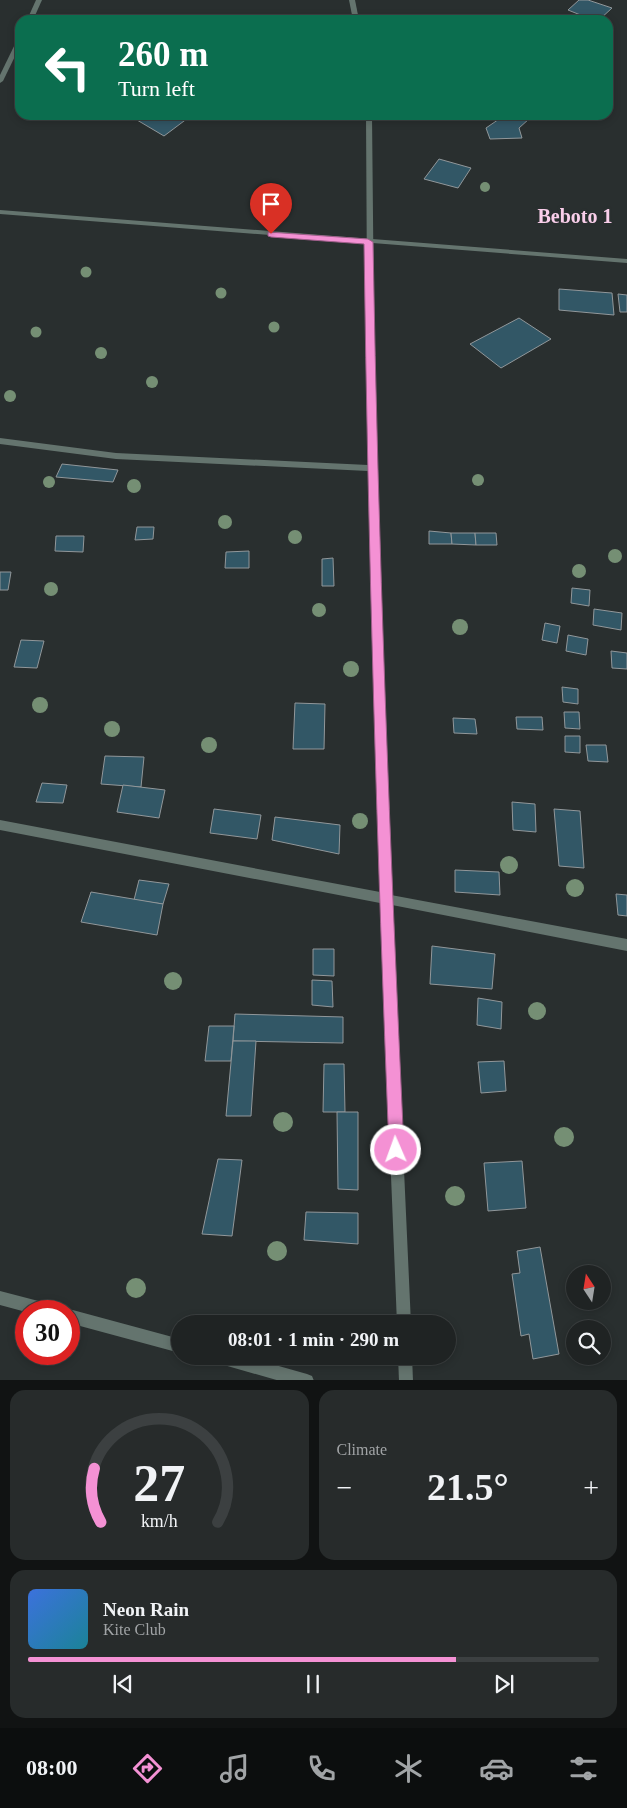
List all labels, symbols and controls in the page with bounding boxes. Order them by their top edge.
icon: left [35,35,100,100]
text: 260 m [118,35,208,74]
text: Turn left [118,76,195,101]
pin [250,183,292,234]
icon: arrive [257,190,285,218]
district label: Beboto 1 [538,205,613,227]
position arrow [369,1123,421,1175]
north arrow [566,1265,611,1310]
map controls [566,1265,611,1365]
speed limit sign: 30 [15,1300,80,1365]
button: search [566,1320,611,1365]
text: 08:01 · 1 min · 290 m [228,1329,399,1350]
text: Climate [337,1441,387,1458]
text: 27 [133,1455,185,1512]
text: 21.5° [427,1466,509,1508]
text: − [337,1472,352,1503]
text: + [583,1472,599,1503]
text: km/h [141,1511,178,1531]
text: Neon Rain [103,1599,189,1620]
text: Kite Club [103,1621,166,1638]
icon: previous [109,1670,137,1698]
icon: pause [299,1670,327,1698]
icon: next [490,1670,518,1698]
icon: directions [130,1751,165,1786]
icon: music [217,1751,252,1786]
icon: phone [304,1751,339,1786]
icon: climate [391,1751,426,1786]
icon: car [479,1751,514,1786]
icon: filters [566,1751,601,1786]
text: 08:00 [26,1755,77,1780]

